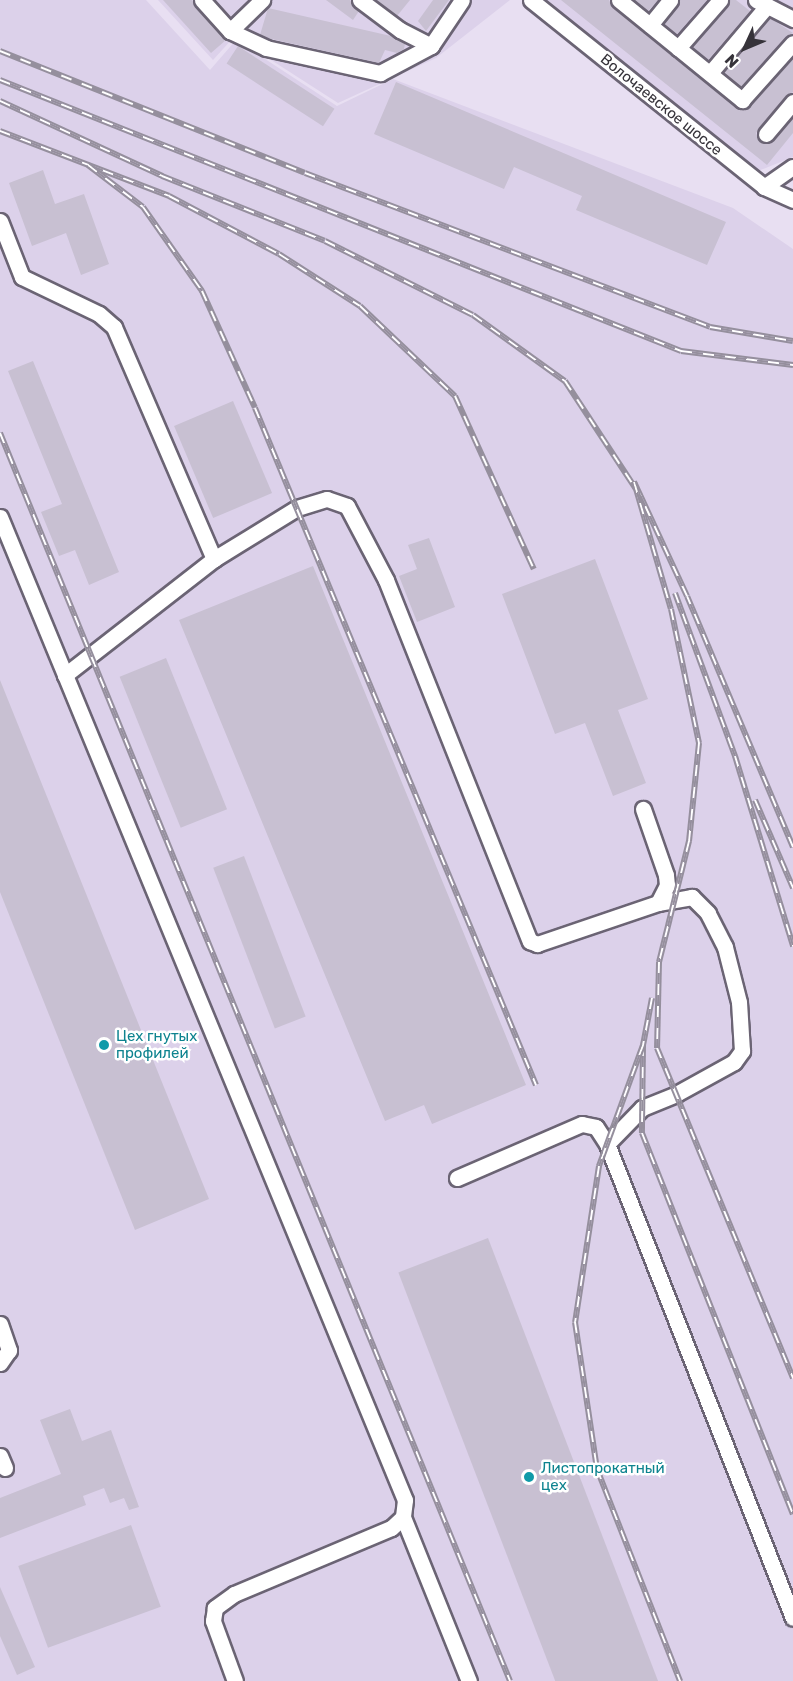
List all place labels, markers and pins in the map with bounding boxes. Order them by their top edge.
place label: Цех гнутых профилей [116,1027,197,1062]
marker: Цех гнутых профилей [97,1038,111,1052]
place label: Листопрокатный цех [541,1459,665,1494]
marker: Листопрокатный цех [522,1470,536,1484]

